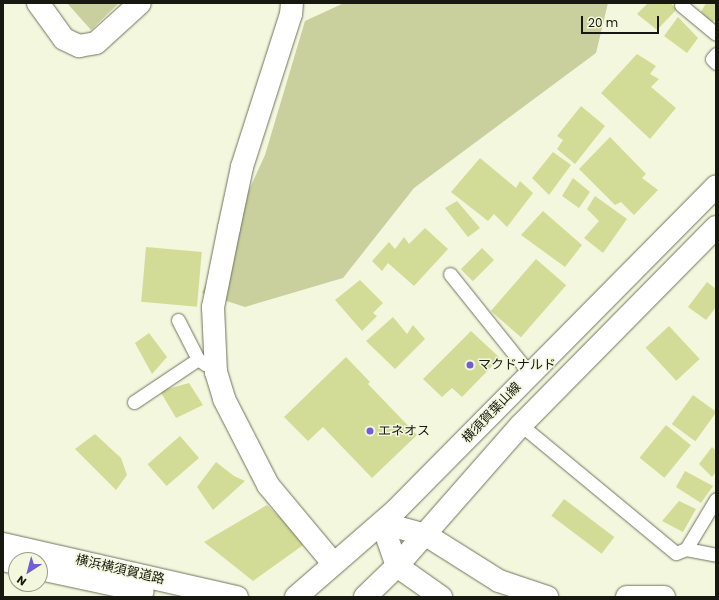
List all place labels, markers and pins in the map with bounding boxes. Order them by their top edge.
place label: マクドナルド [478,357,556,373]
marker: マクドナルド [465,360,475,370]
place label: エネオス [378,423,430,439]
marker: エネオス [365,426,375,436]

